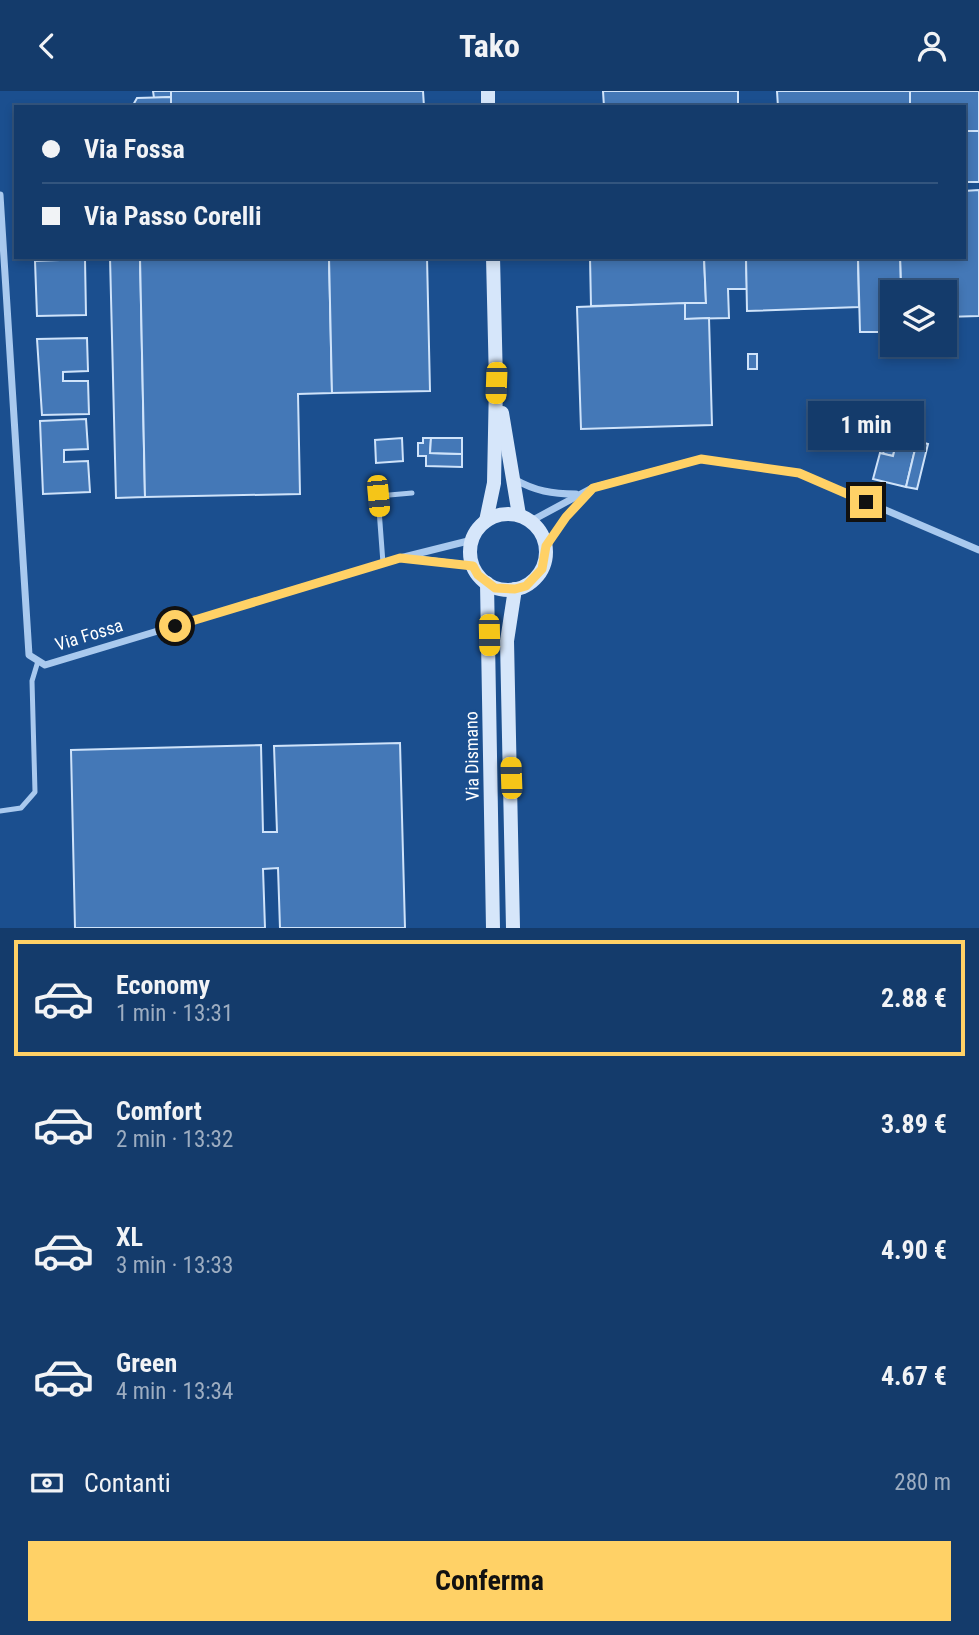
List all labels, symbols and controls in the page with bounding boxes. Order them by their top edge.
icon: back [28,27,66,65]
text: Tako [459,27,520,65]
icon: person [913,27,951,65]
text: Via Fossa [84,134,185,164]
text: Via Passo Corelli [84,201,261,231]
map controls [880,280,957,357]
button: layers [880,280,957,357]
car [485,362,508,404]
callout: 1 min [808,401,924,449]
text: 1 min [840,412,892,439]
car [366,474,391,518]
route end [850,486,882,518]
route start [159,610,191,642]
street label: Via Fossa [53,614,125,655]
car [479,614,500,656]
street label: Via Dismano [460,711,483,801]
car [500,757,523,799]
icon: car [32,967,95,1030]
text: Economy [116,970,210,1000]
text: 2.88 € [881,983,947,1013]
text: 1 min · 13:31 [116,1000,233,1027]
icon: car [32,1093,95,1156]
text: Comfort [116,1096,202,1126]
text: 3.89 € [881,1109,947,1139]
text: 2 min · 13:32 [116,1126,233,1153]
icon: car [32,1219,95,1282]
text: XL [116,1222,143,1252]
text: 4.90 € [881,1235,947,1265]
text: 3 min · 13:33 [116,1252,233,1279]
icon: car [32,1345,95,1408]
text: Green [116,1348,177,1378]
text: 4.67 € [881,1361,947,1391]
text: 4 min · 13:34 [116,1378,233,1405]
icon: cash [28,1464,66,1502]
text: Contanti [84,1468,171,1498]
text: 280 m [894,1469,951,1496]
button: Conferma [28,1541,951,1621]

